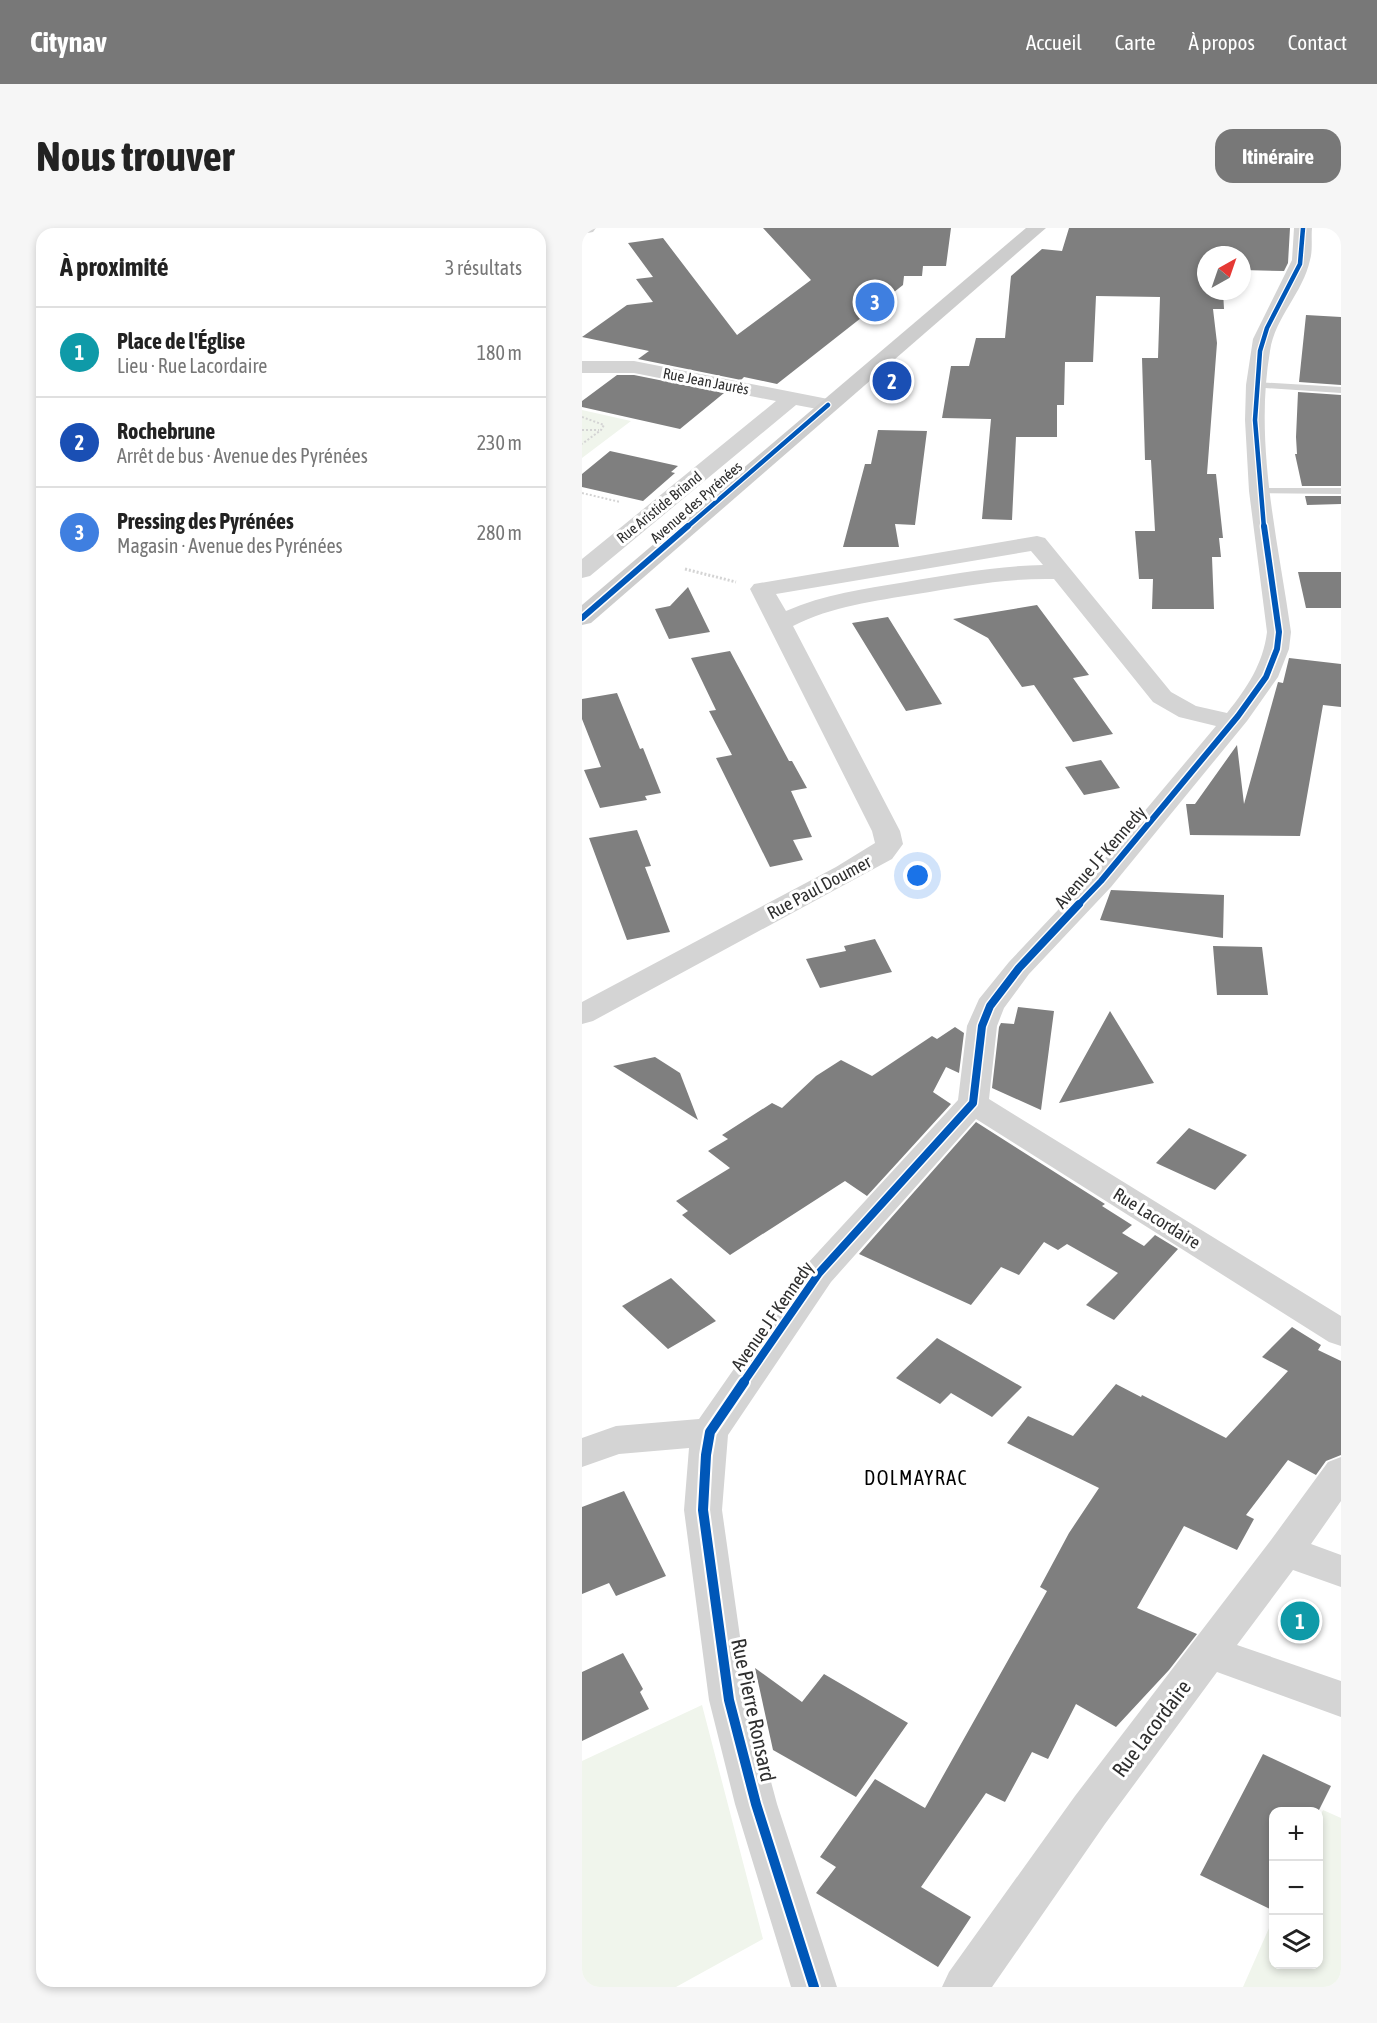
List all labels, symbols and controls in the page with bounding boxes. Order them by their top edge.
text: Citynav [30,26,107,58]
text: Accueil [1026,30,1082,54]
text: Carte [1115,30,1155,54]
text: À propos [1188,30,1255,54]
text: Contact [1288,30,1347,54]
button: Itinéraire [1215,129,1341,183]
text: Nous trouver [36,132,234,180]
north arrow [1197,246,1251,300]
text: À proximité [60,252,168,282]
text: 3 résultats [445,256,522,279]
pin: 3 [856,280,894,325]
text: Place de l'Église [117,328,245,354]
text: 1 [75,341,84,364]
text: 180 m [477,341,522,364]
text: Lieu · Rue Lacordaire [117,354,267,377]
pin: 2 [872,358,912,404]
street label: Rue Jean Jaurès [662,364,750,398]
text: Rochebrune [117,418,215,444]
text: 2 [75,431,84,454]
text: 230 m [477,431,522,454]
text: Arrêt de bus · Avenue des Pyrénées [117,444,368,467]
street label: Avenue des Pyrénées [647,458,745,546]
street label: Rue Aristide Briand [613,468,705,546]
text: Pressing des Pyrénées [117,508,294,534]
text: 3 [75,521,84,544]
text: 280 m [477,521,522,544]
text: Magasin · Avenue des Pyrénées [117,534,343,557]
street label: Avenue J F Kennedy [1050,802,1150,912]
street label: Rue Paul Doumer [763,850,875,923]
your location [903,861,932,890]
street label: Rue Lacordaire [1110,1183,1204,1253]
street label: Avenue J F Kennedy [727,1257,817,1375]
district label: DOLMAYRAC [864,1466,968,1489]
pin: 1 [1280,1598,1320,1644]
street label: Rue Pierre Ronsard [727,1636,781,1784]
street label: Rue Lacordaire [1107,1675,1195,1781]
map controls [1269,1807,1323,1969]
button: + [1269,1807,1323,1861]
button: − [1269,1861,1323,1915]
button: layers [1269,1915,1323,1969]

